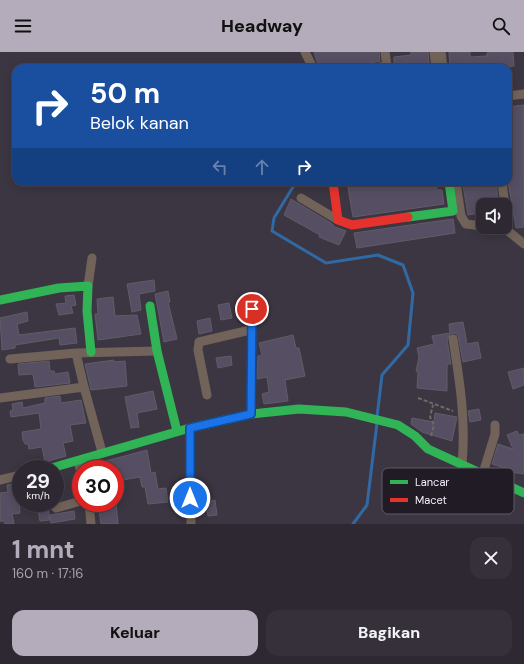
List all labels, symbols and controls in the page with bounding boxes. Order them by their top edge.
text: Headway [221,14,303,38]
icon: menu [12,15,34,37]
icon: search [490,15,512,37]
text: 50 m [90,75,160,112]
icon: right [24,80,76,132]
text: Belok kanan [90,111,189,135]
icon: left [209,156,231,178]
icon: ahead [251,156,273,178]
icon: right [293,156,315,178]
map controls [476,198,512,234]
button: sound [476,198,512,234]
pin [235,292,269,326]
icon: arrive [241,298,263,320]
speed limit sign: 30 [72,460,124,512]
text: 29 [26,468,50,494]
legend [382,468,514,514]
text: Lancar [415,475,449,489]
position arrow [169,477,211,519]
text: km/h [26,489,50,502]
text: Macet [415,493,447,507]
text: 1 mnt [12,534,75,565]
button: close [470,537,512,579]
text: 160 m · 17:16 [12,565,84,582]
button: Keluar [12,610,258,656]
button: Bagikan [266,610,512,656]

